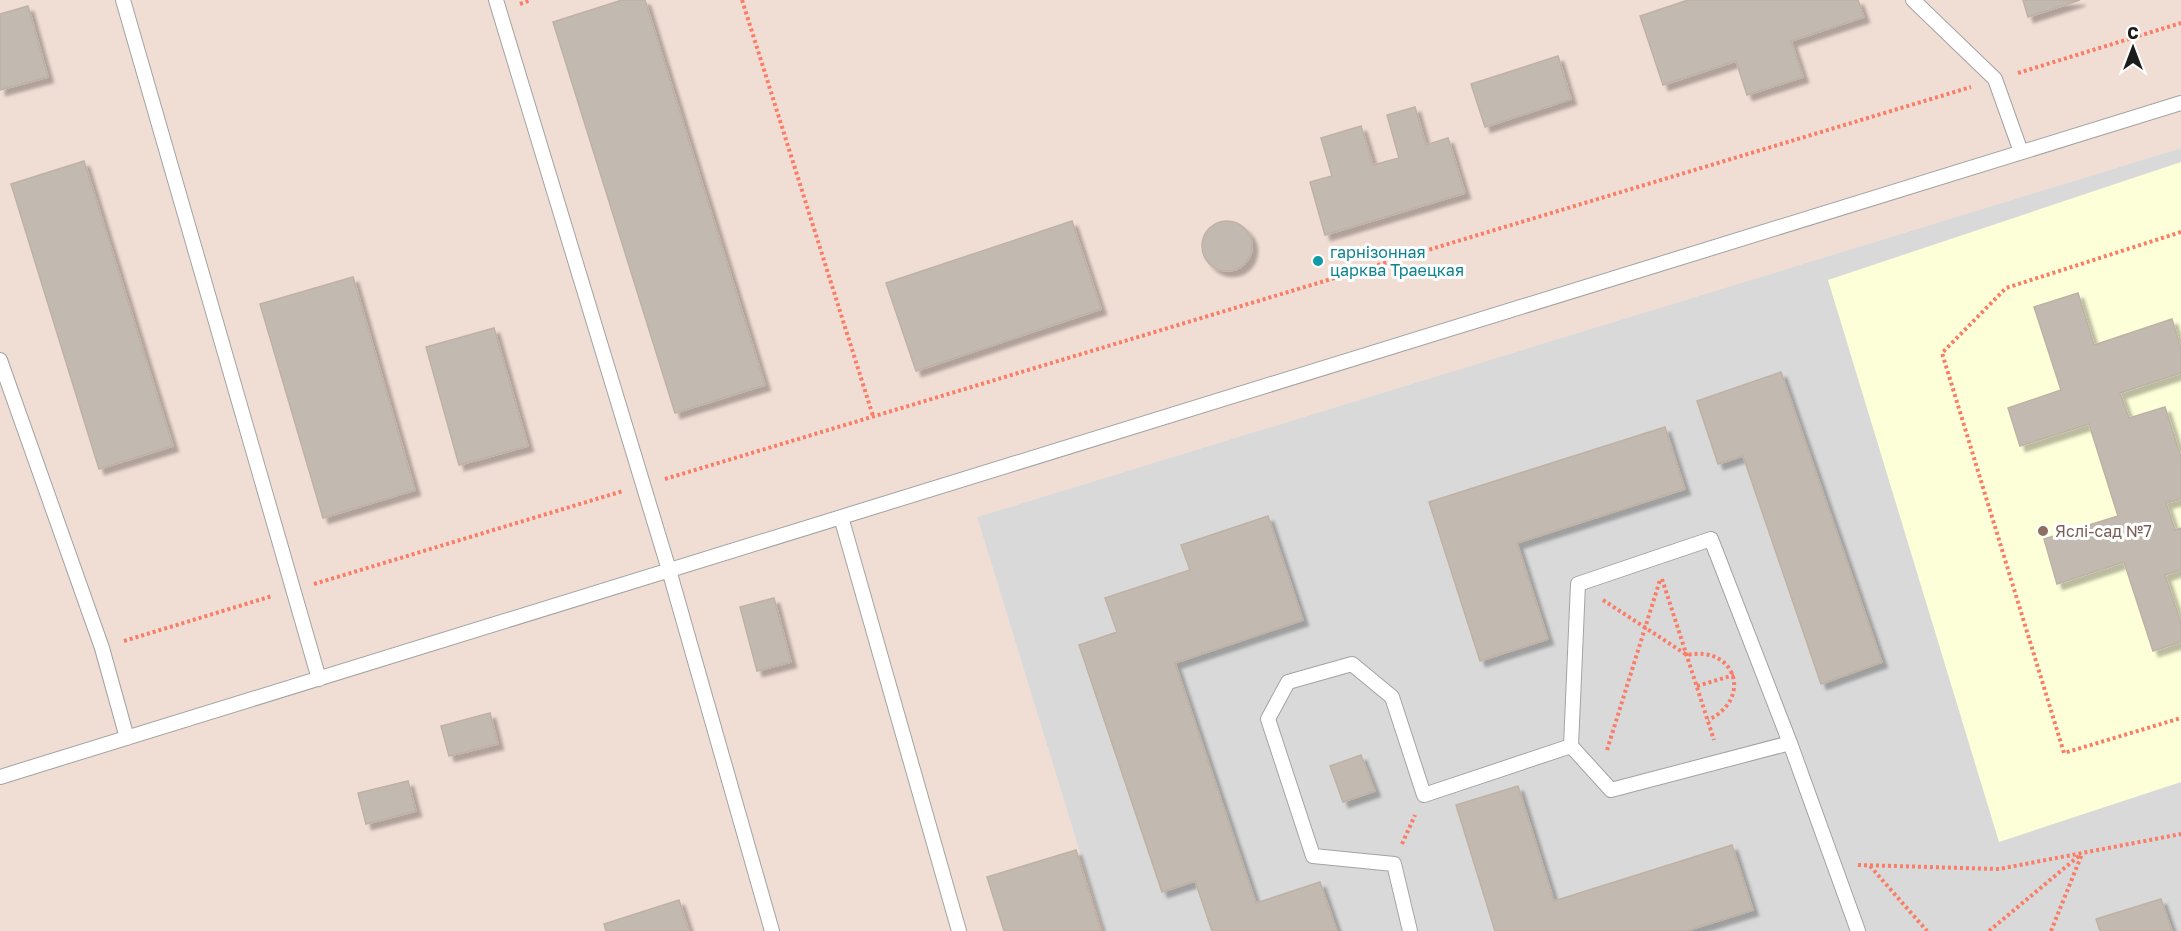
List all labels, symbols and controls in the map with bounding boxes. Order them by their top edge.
north arrow [2103,18,2163,78]
text: С [2127,23,2139,43]
place label: гарнізонная царква Траецкая [1330,242,1464,280]
marker: гарнізонная царква Траецкая [1311,254,1325,268]
place label: Яслі-сад №7 [2055,521,2152,541]
marker: Яслі-сад №7 [2036,524,2050,538]

